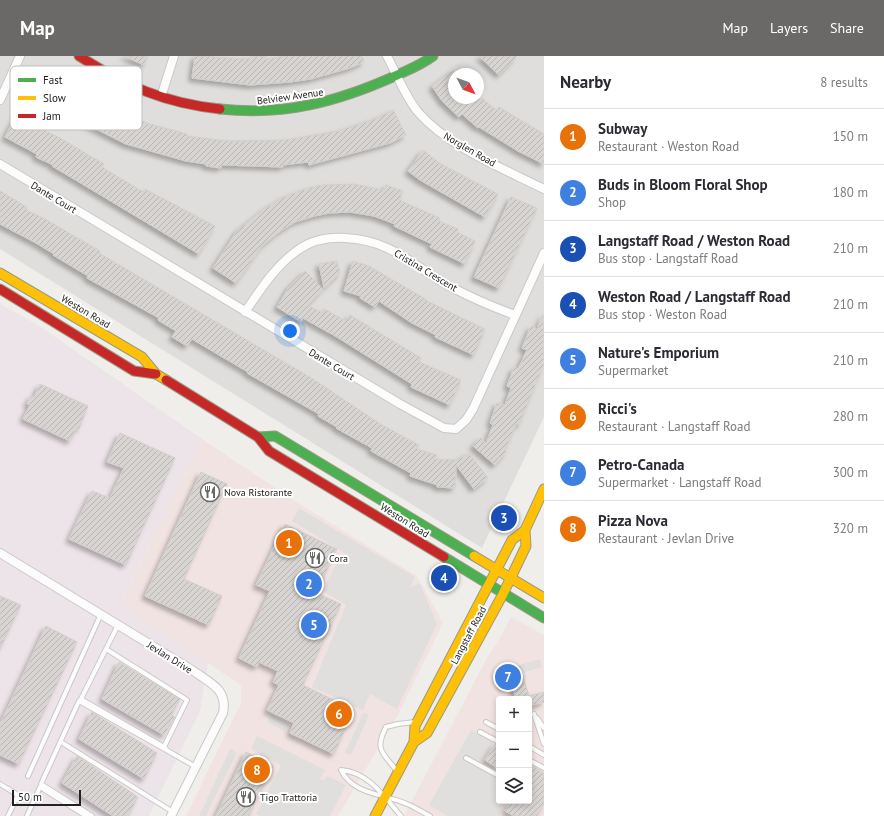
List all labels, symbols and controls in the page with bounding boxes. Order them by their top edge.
text: Map [20,16,55,40]
text: Map [722,19,748,37]
text: Layers [770,19,808,37]
text: Share [830,19,864,37]
legend [10,66,142,130]
north arrow [448,68,484,104]
text: Nearby [560,71,611,93]
text: Fast [43,73,63,87]
text: 8 results [820,74,868,91]
street label: Belview Avenue [256,85,324,108]
text: Slow [43,91,66,105]
text: Jam [42,109,61,123]
text: Subway [598,119,647,138]
text: 1 [569,128,577,145]
text: 150 m [833,128,868,145]
street label: Norglen Road [441,129,498,170]
text: Restaurant · Weston Road [598,138,739,155]
text: Buds in Bloom Floral Shop [598,175,768,194]
street label: Dante Court [28,179,80,216]
text: 2 [569,184,577,201]
text: 180 m [833,184,868,201]
text: Shop [598,194,626,211]
text: Langstaff Road / Weston Road [598,231,790,250]
text: 3 [569,240,577,257]
text: 210 m [833,240,868,257]
street label: Cristina Crescent [392,246,460,295]
text: Bus stop · Langstaff Road [598,250,738,267]
text: Weston Road / Langstaff Road [598,287,791,306]
street label: Weston Road [59,292,113,331]
text: 4 [569,296,577,313]
text: 210 m [833,296,868,313]
text: Bus stop · Weston Road [598,306,727,323]
your location [280,321,300,341]
text: Nature's Emporium [598,343,719,362]
street label: Dante Court [306,346,358,383]
text: 5 [569,352,577,369]
text: 210 m [833,352,868,369]
text: Supermarket [598,362,668,379]
text: Ricci's [598,399,637,418]
text: 6 [569,408,577,425]
text: 280 m [833,408,868,425]
text: Restaurant · Langstaff Road [598,418,750,435]
text: Petro-Canada [598,455,684,474]
text: 7 [569,464,577,481]
text: 300 m [833,464,868,481]
text: Supermarket · Langstaff Road [598,474,762,491]
restaurant icon: Nova Ristorante [199,481,221,503]
place label: Nova Ristorante [224,486,292,499]
street label: Weston Road [378,500,432,541]
pin: 3 [491,503,517,533]
text: Pizza Nova [598,511,668,530]
text: 8 [569,520,577,537]
text: 320 m [833,520,868,537]
pin: 1 [276,528,302,558]
text: Restaurant · Jevlan Drive [598,530,734,547]
restaurant icon: Cora [304,547,326,569]
place label: Cora [329,552,348,565]
pin: 4 [431,563,457,593]
pin: 2 [296,569,322,599]
street label: Langstaff Road [448,604,489,666]
pin: 5 [301,610,327,640]
street label: Jevlan Drive [144,638,195,676]
pin: 7 [495,662,521,692]
map controls [496,696,532,804]
button: + [496,696,532,732]
pin: 6 [326,699,352,729]
button: − [496,732,532,768]
pin: 8 [244,755,270,785]
button: layers [496,768,532,804]
restaurant icon: Tigo Trattoria [235,786,257,808]
scale bar [12,788,81,807]
text: 50 m [18,790,42,804]
place label: Tigo Trattoria [260,791,317,804]

